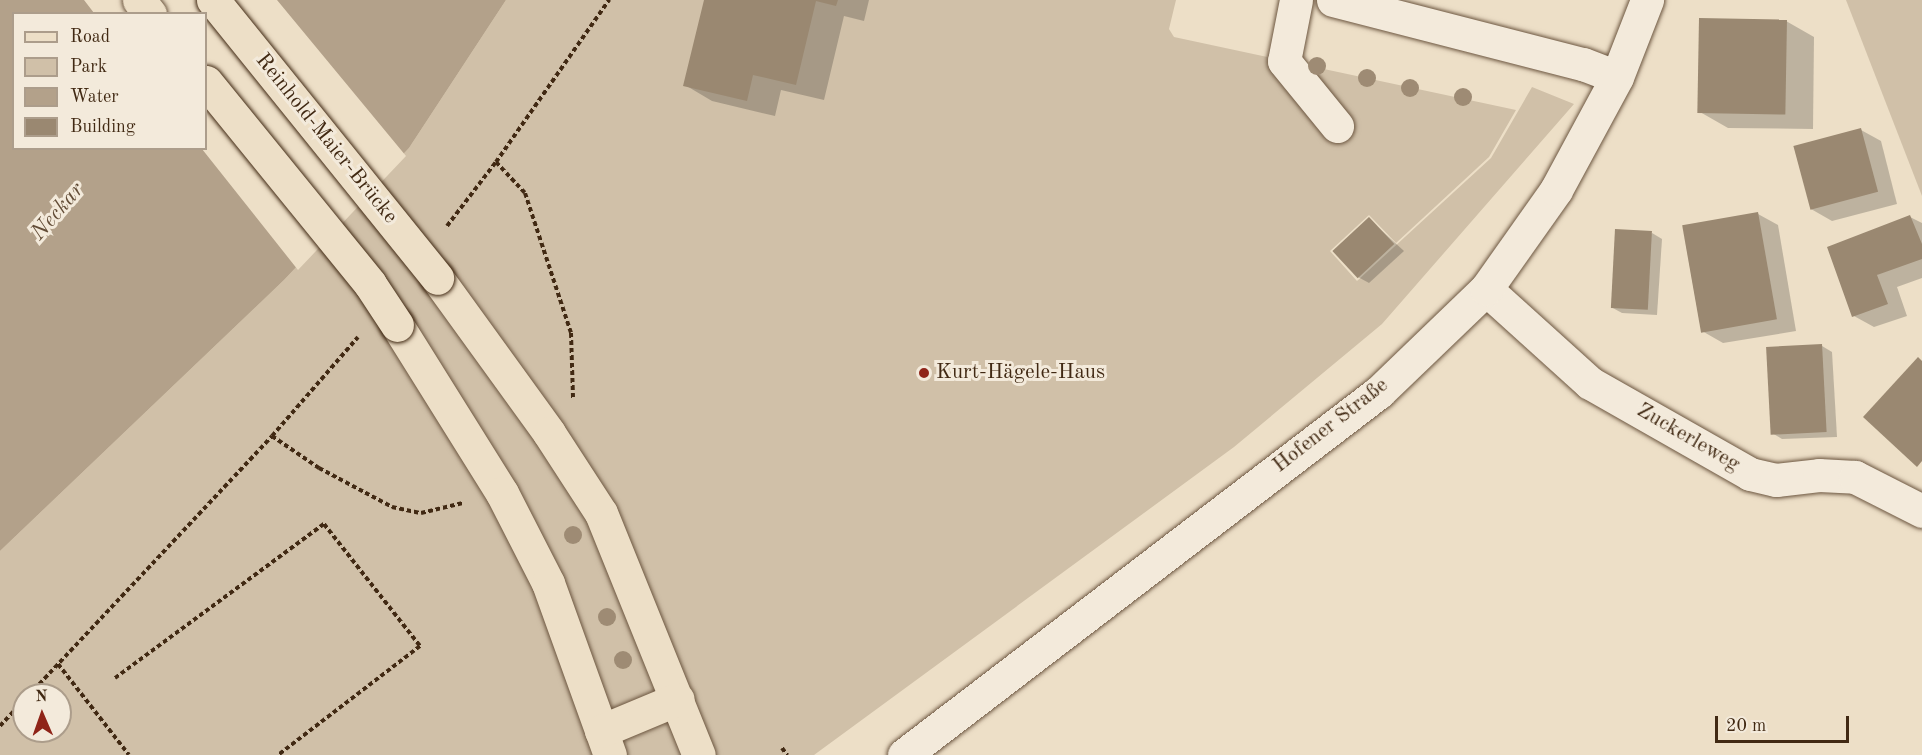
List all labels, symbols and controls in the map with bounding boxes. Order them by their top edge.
legend [12,12,207,150]
text: Road [70,28,110,46]
street label: Reinhold-Maier-Brücke [250,49,402,229]
text: Park [70,58,107,76]
text: Water [70,88,119,106]
text: Building [70,118,135,136]
water label: Neckar [26,178,90,246]
place label: Kurt-Hägele-Haus [936,360,1105,386]
marker: Kurt-Hägele-Haus [917,366,931,380]
street label: Hofener Straße [1268,373,1394,479]
street label: Zuckerleweg [1632,398,1744,478]
north arrow [12,683,72,743]
text: N [35,689,48,705]
scale bar [1718,704,1852,742]
text: 20 m [1726,717,1766,735]

